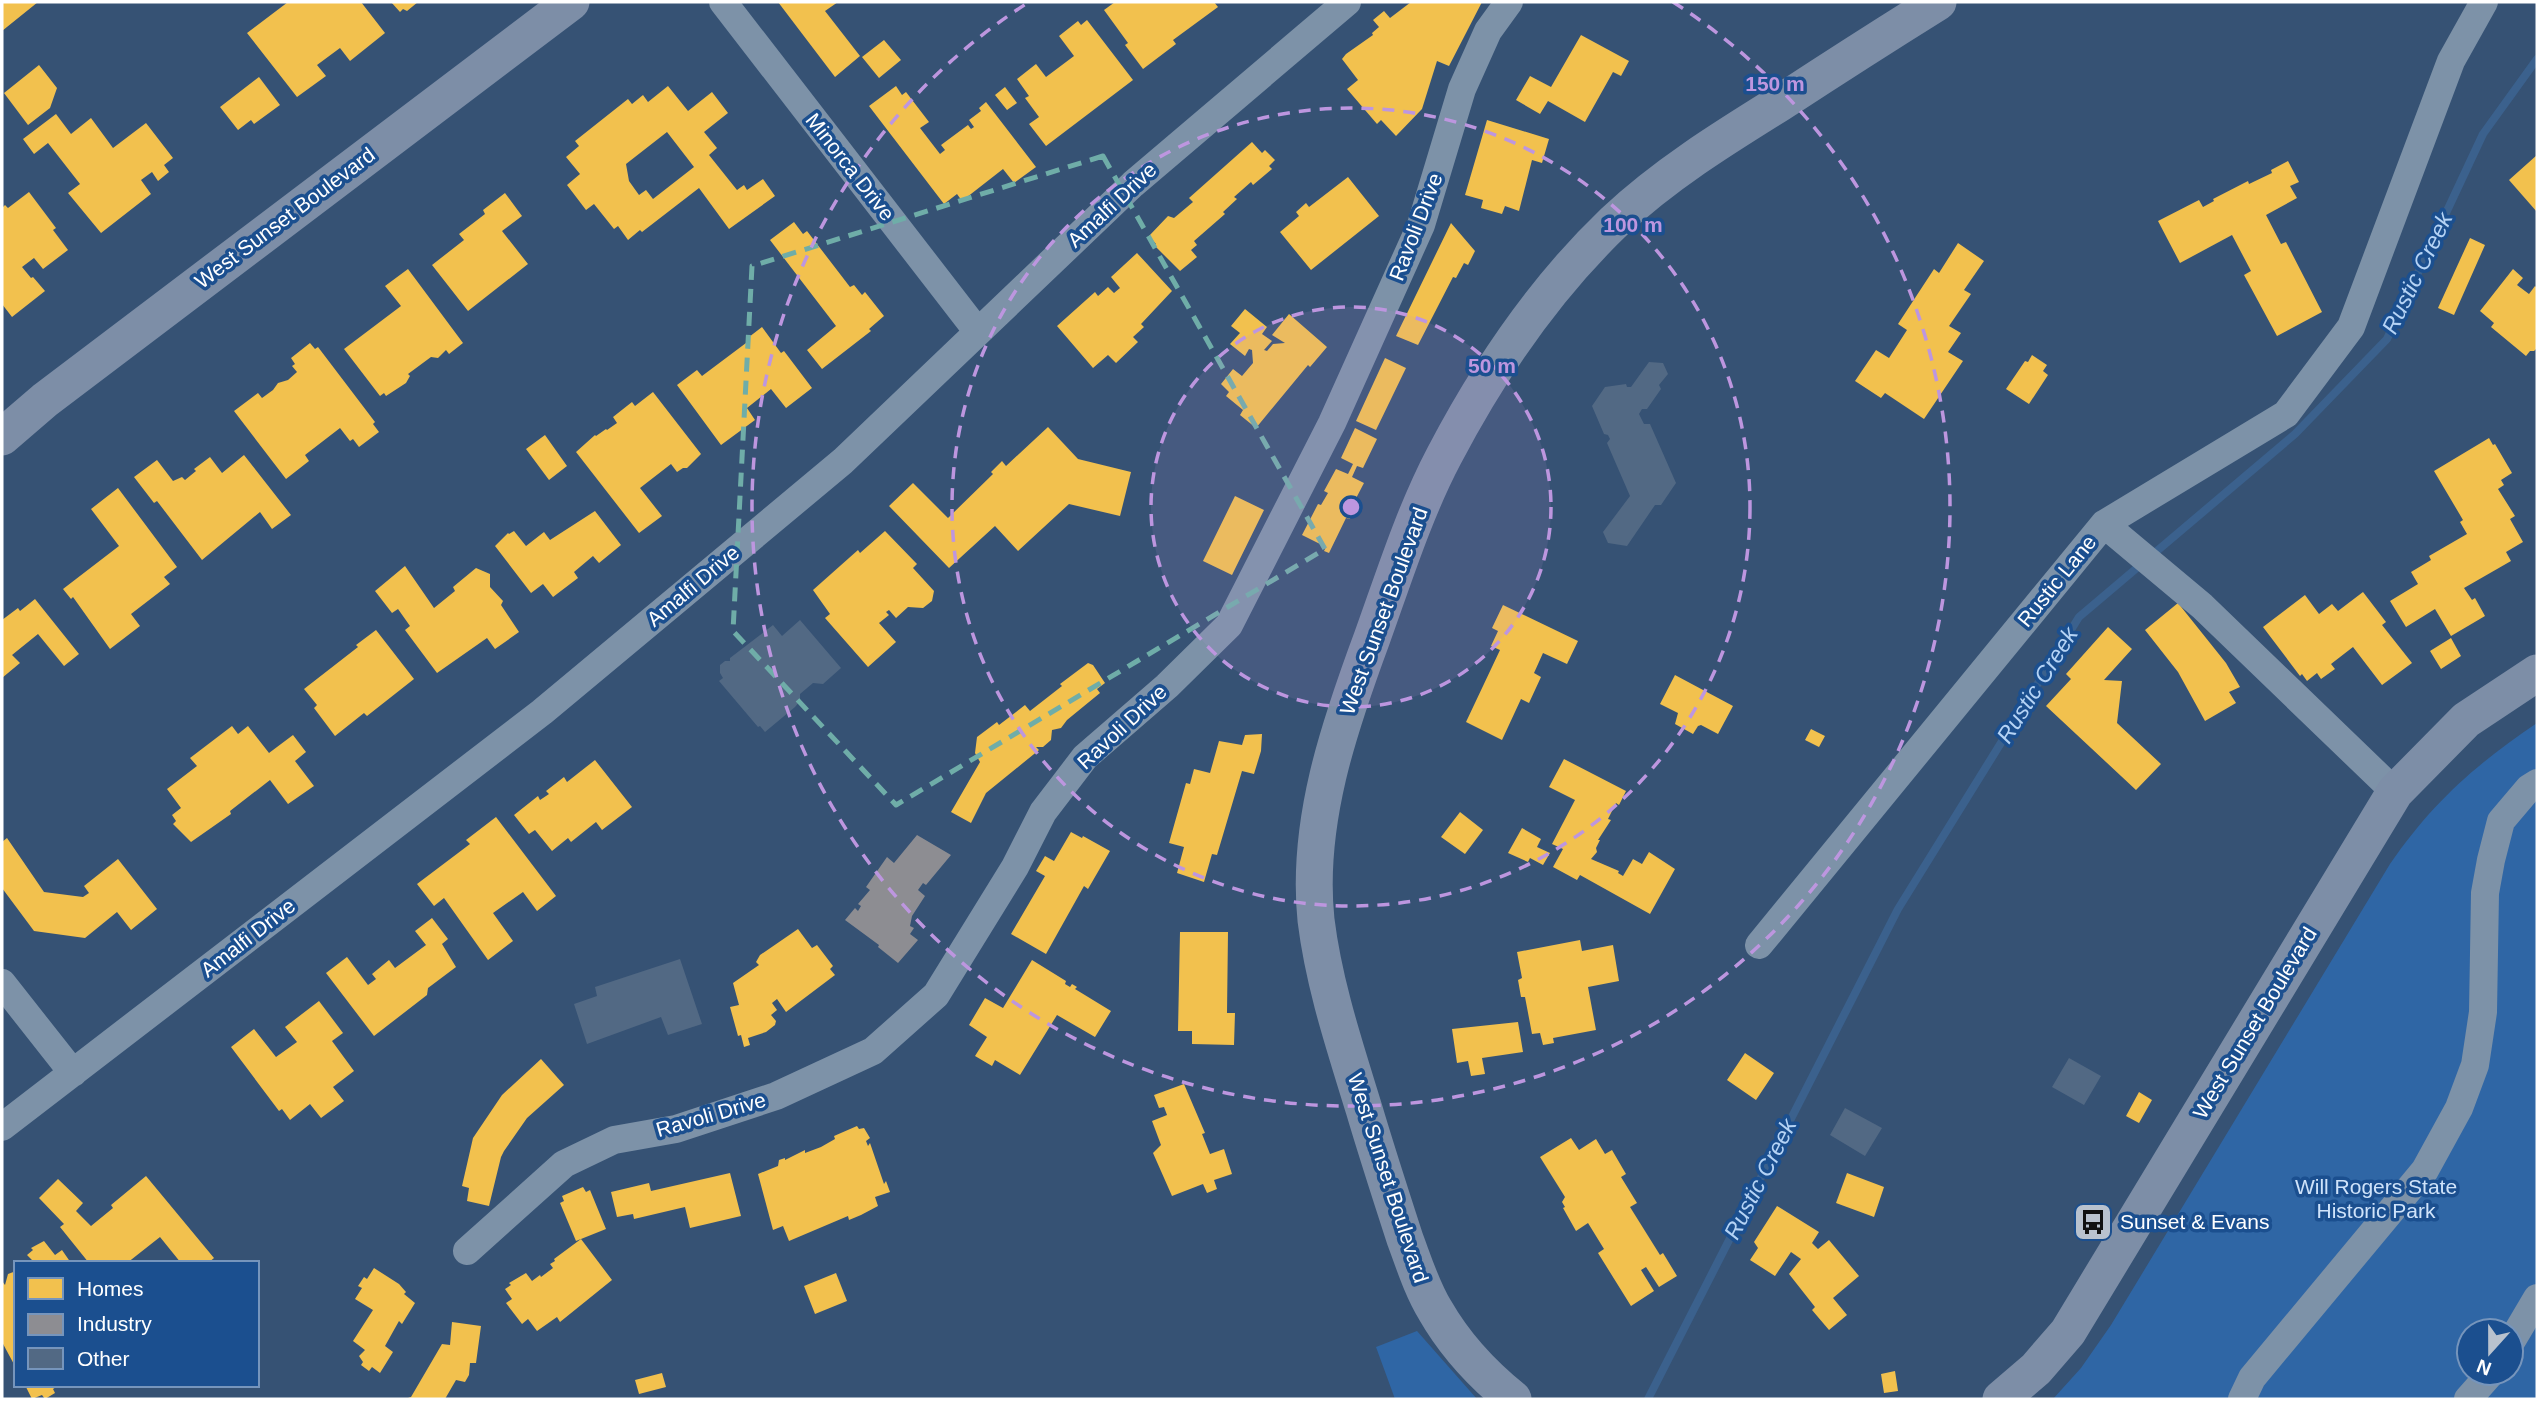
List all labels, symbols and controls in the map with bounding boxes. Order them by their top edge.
text: 150 m [1745,72,1805,95]
street label: Minorca Drive [801,109,899,225]
street label: West Sunset Boulevard [190,142,379,293]
street label: Amalfi Drive [1062,158,1161,252]
street label: Ravoli Drive [1385,170,1447,284]
water label: Rustic Creek [2376,207,2458,338]
text: 100 m [1603,213,1663,236]
text: 50 m [1468,354,1516,377]
centre of rings [1339,495,1363,519]
street label: West Sunset Boulevard [1335,504,1432,718]
street label: Rustic Lane [2013,530,2100,631]
street label: Amalfi Drive [642,540,743,631]
water label: Rustic Creek [1991,621,2084,748]
street label: Ravoli Drive [1072,680,1171,774]
street label: Amalfi Drive [196,894,299,982]
street label: West Sunset Boulevard [2188,923,2321,1123]
street label: West Sunset Boulevard [1344,1070,1433,1286]
street label: Ravoli Drive [653,1088,768,1141]
water label: Rustic Creek [1719,1113,1802,1244]
park label: Will Rogers State Historic Park [2295,1175,2457,1222]
bus stop icon: Sunset & Evans [2072,1201,2114,1243]
place label: Sunset & Evans [2120,1210,2269,1233]
legend [14,1261,259,1387]
text: Homes [77,1277,144,1300]
text: Industry [77,1312,152,1335]
north arrow [2455,1317,2525,1387]
text: Other [77,1347,130,1370]
text: N [2474,1355,2494,1380]

